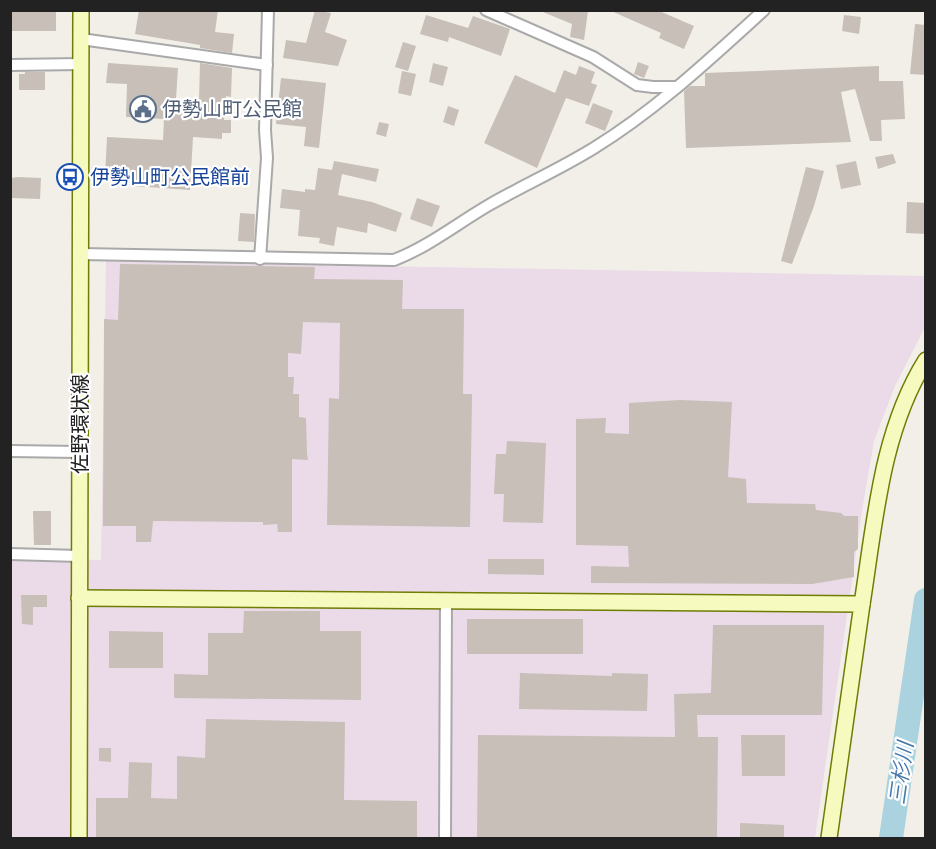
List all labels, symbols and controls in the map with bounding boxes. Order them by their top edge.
public building icon: 伊勢山町公民館 [128,94,158,124]
place label: 伊勢山町公民館 [162,97,302,121]
bus stop icon: 伊勢山町公民館前 [55,162,85,192]
place label: 伊勢山町公民館前 [90,165,250,189]
street label: 佐野環状線 [68,374,92,474]
water label: 三杉川 [884,738,918,806]

